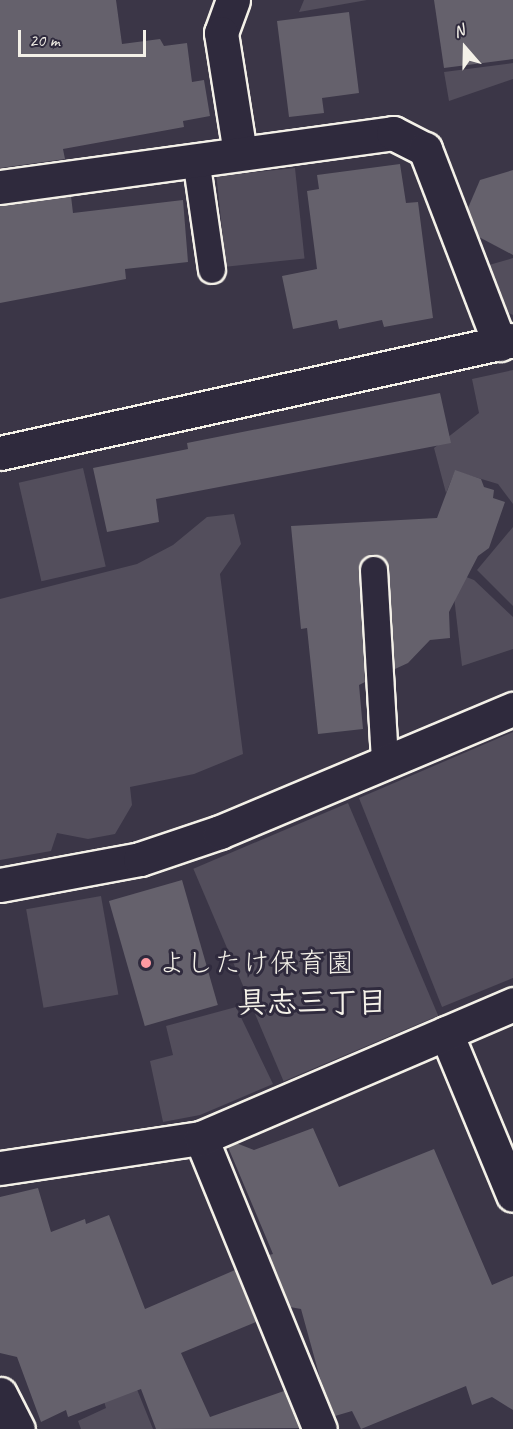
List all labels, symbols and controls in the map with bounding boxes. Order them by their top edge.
scale bar [21,18,148,56]
north arrow [435,18,495,78]
text: N [451,20,467,42]
text: 20 m [29,29,60,51]
place label: よしたけ保育園 [158,946,354,980]
marker: よしたけ保育園 [139,956,153,970]
district label: 具志三丁目 [237,984,387,1020]

